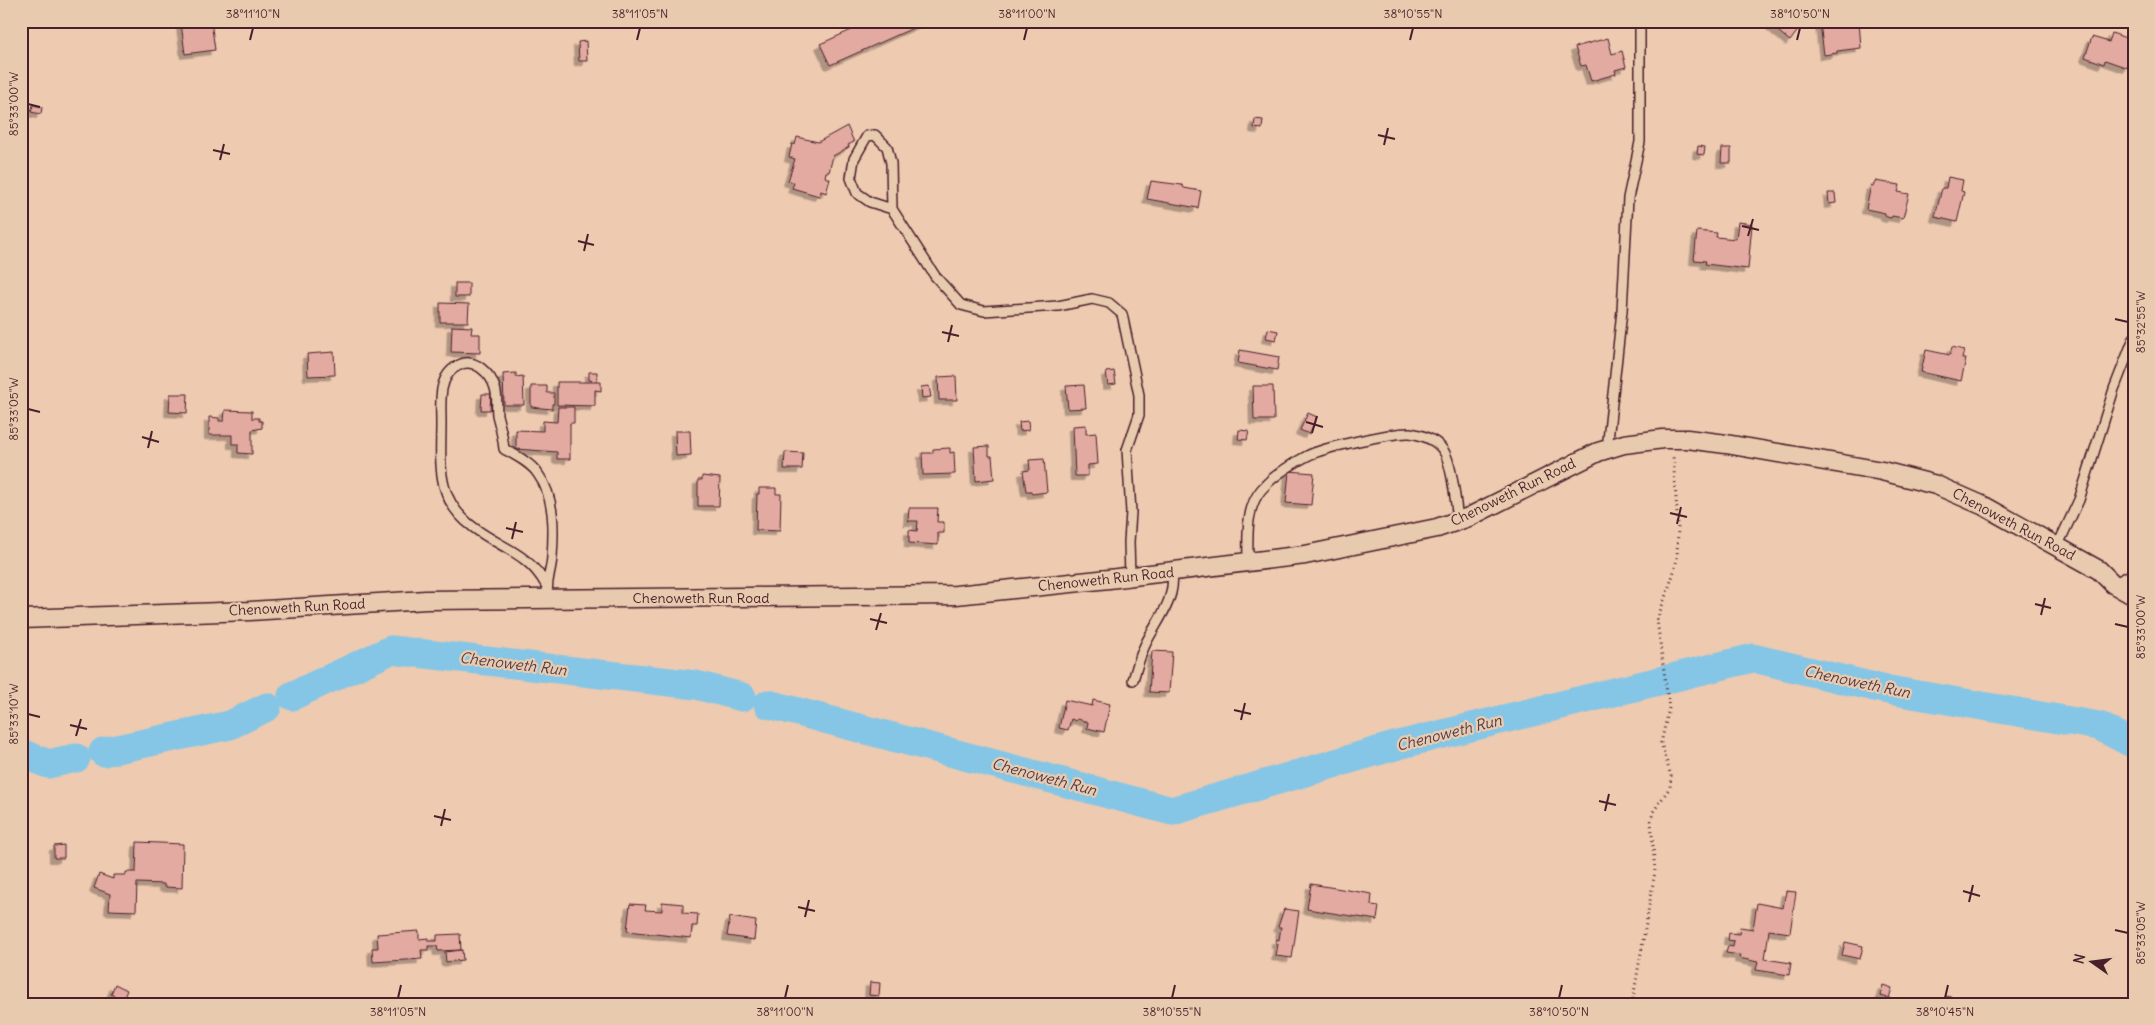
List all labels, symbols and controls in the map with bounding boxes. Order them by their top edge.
text: 38°11'10"N [226,6,280,21]
text: 38°11'05"N [612,6,668,21]
text: 38°11'00"N [998,6,1056,21]
text: 38°10'55"N [1384,6,1442,21]
text: 38°10'50"N [1770,6,1830,21]
text: 85°33'00"W [6,72,21,136]
text: 85°32'55"W [2133,291,2148,353]
text: 85°33'05"W [6,377,21,441]
street label: Chenoweth Run Road [1448,454,1578,530]
street label: Chenoweth Run Road [1949,484,2079,564]
street label: Chenoweth Run Road [1037,563,1175,595]
street label: Chenoweth Run Road [633,589,769,607]
street label: Chenoweth Run Road [228,594,366,620]
text: 85°33'00"W [2133,595,2148,659]
water label: Chenoweth Run [458,648,568,680]
water label: Chenoweth Run [1802,661,1912,702]
text: 85°33'10"W [6,683,21,745]
water label: Chenoweth Run [1394,710,1504,755]
water label: Chenoweth Run [990,753,1099,800]
text: 85°33'05"W [2133,901,2148,965]
north arrow [2068,938,2118,988]
text: N [2069,952,2089,966]
text: 38°11'05"N [370,1004,426,1019]
text: 38°11'00"N [756,1004,814,1019]
text: 38°10'55"N [1143,1004,1201,1019]
text: 38°10'50"N [1529,1004,1589,1019]
text: 38°10'45"N [1916,1004,1974,1019]

